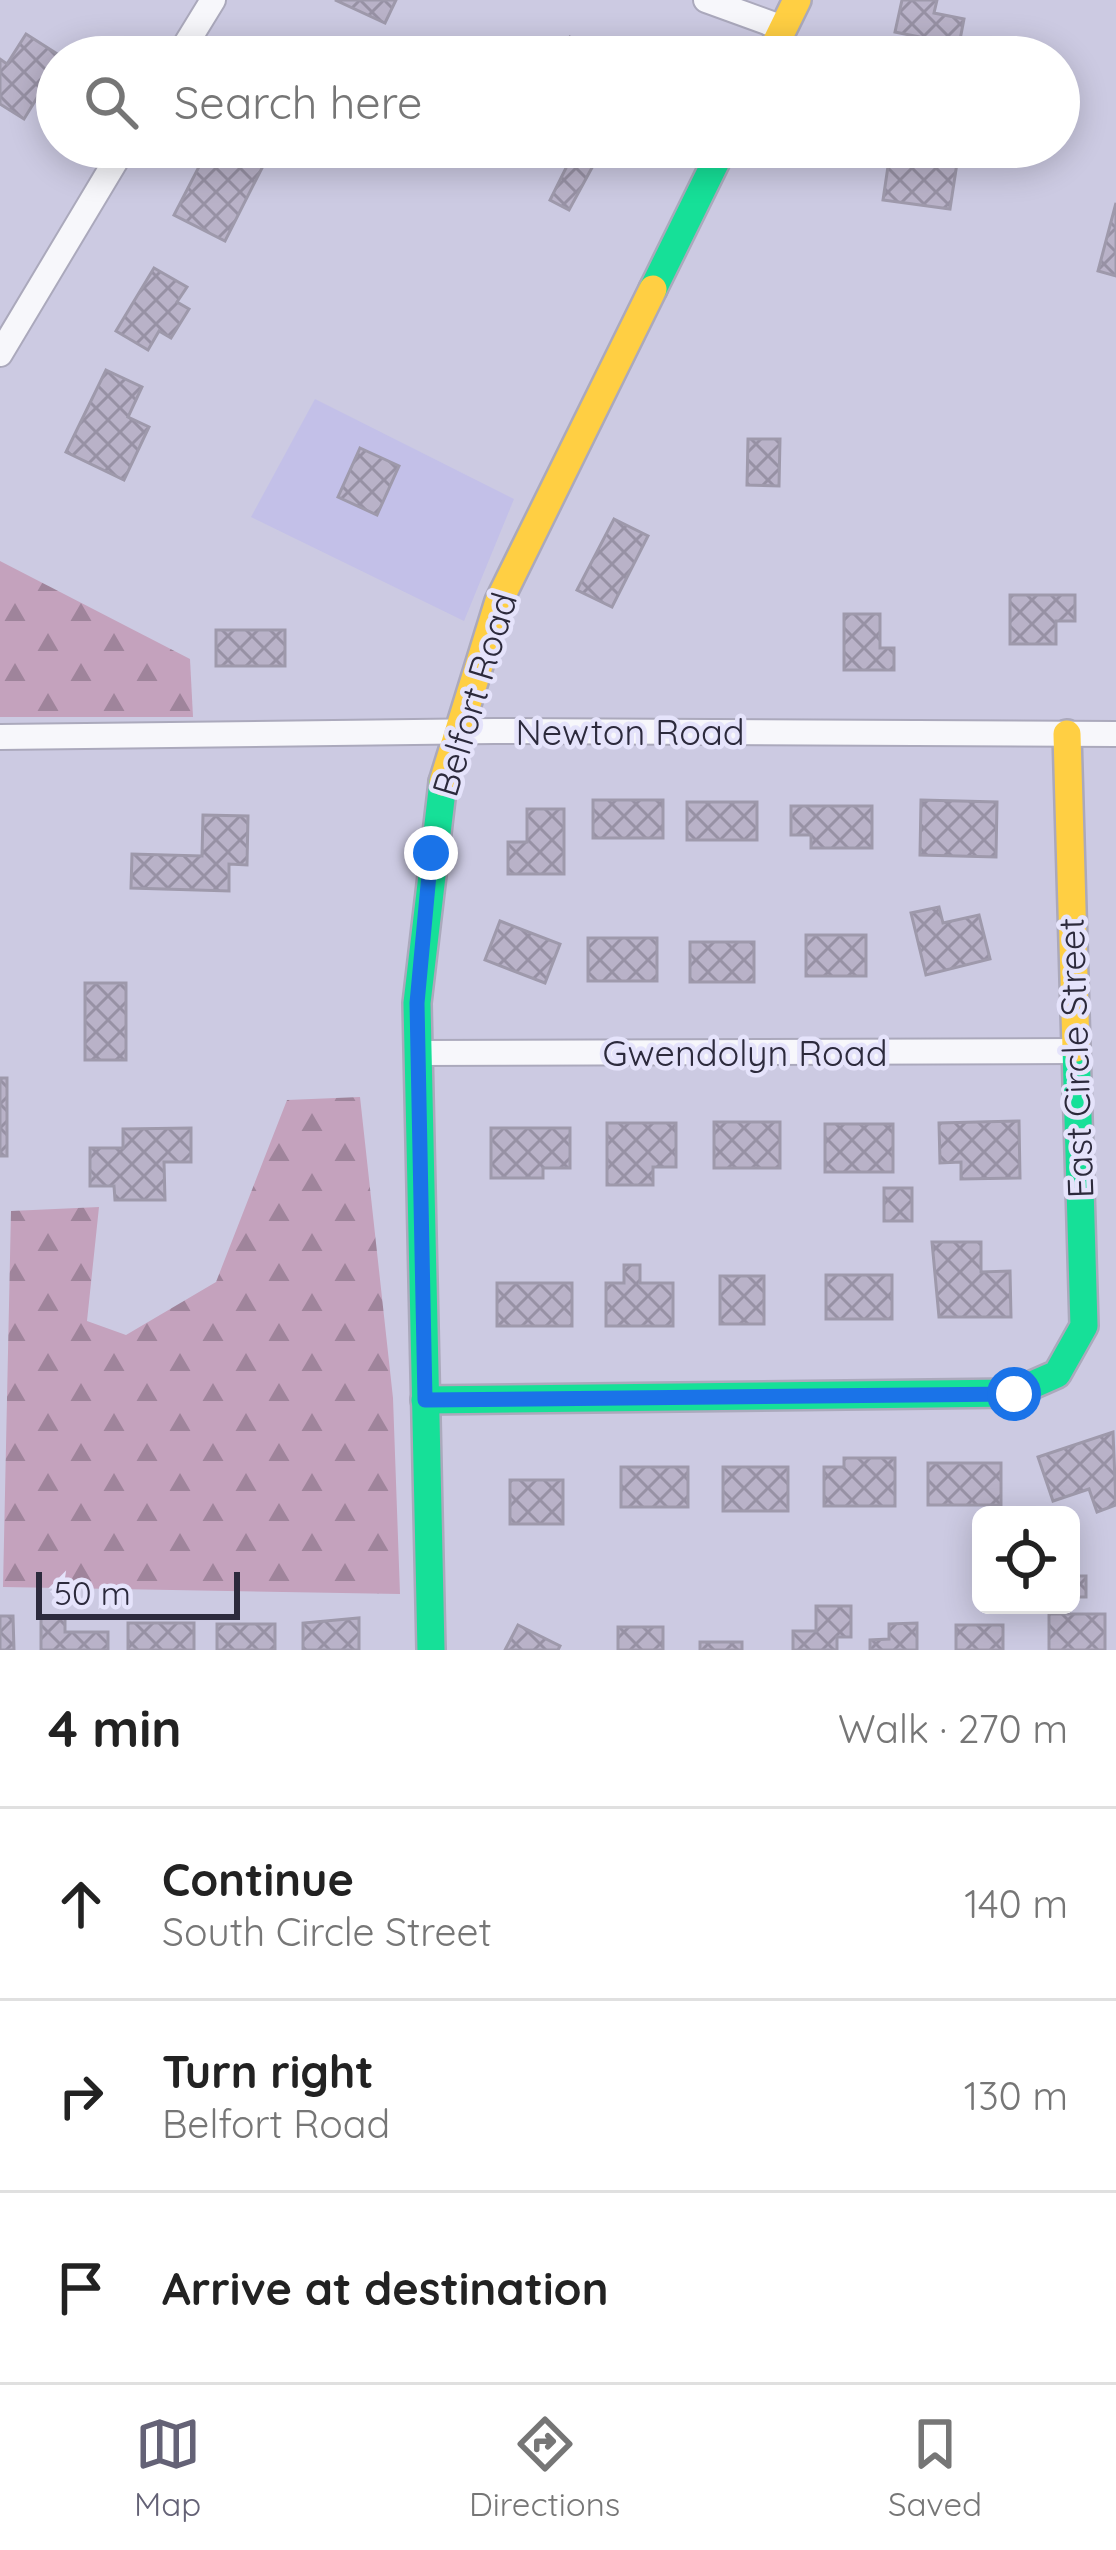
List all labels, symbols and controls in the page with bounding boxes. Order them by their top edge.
search box [36,36,1080,168]
icon: search [78,69,144,135]
text: Search here [174,74,422,130]
street label: Belfort Road [422,587,526,801]
street label: Newton Road [515,709,745,754]
route end [404,826,458,880]
street label: East Circle Street [1048,917,1102,1199]
street label: Gwendolyn Road [603,1030,887,1075]
route start [987,1367,1041,1421]
map controls [972,1506,1080,1614]
button: locate [972,1506,1080,1614]
scale bar [36,1566,240,1619]
text: 50 m [54,1572,131,1613]
text: 4 min [48,1696,182,1760]
text: Walk · 270 m [838,1704,1068,1753]
text: Continue [162,1851,354,1907]
icon: ahead [48,1871,114,1937]
text: 140 m [964,1879,1068,1928]
text: South Circle Street [162,1907,492,1956]
text: Turn right [162,2043,374,2099]
icon: right [48,2063,114,2129]
text: 130 m [964,2071,1068,2120]
text: Belfort Road [162,2099,390,2148]
icon: arrive [48,2255,114,2321]
text: Arrive at destination [162,2260,608,2316]
tab: Map [134,2411,201,2524]
tab: Directions [469,2411,620,2524]
tab: Saved [888,2411,982,2524]

